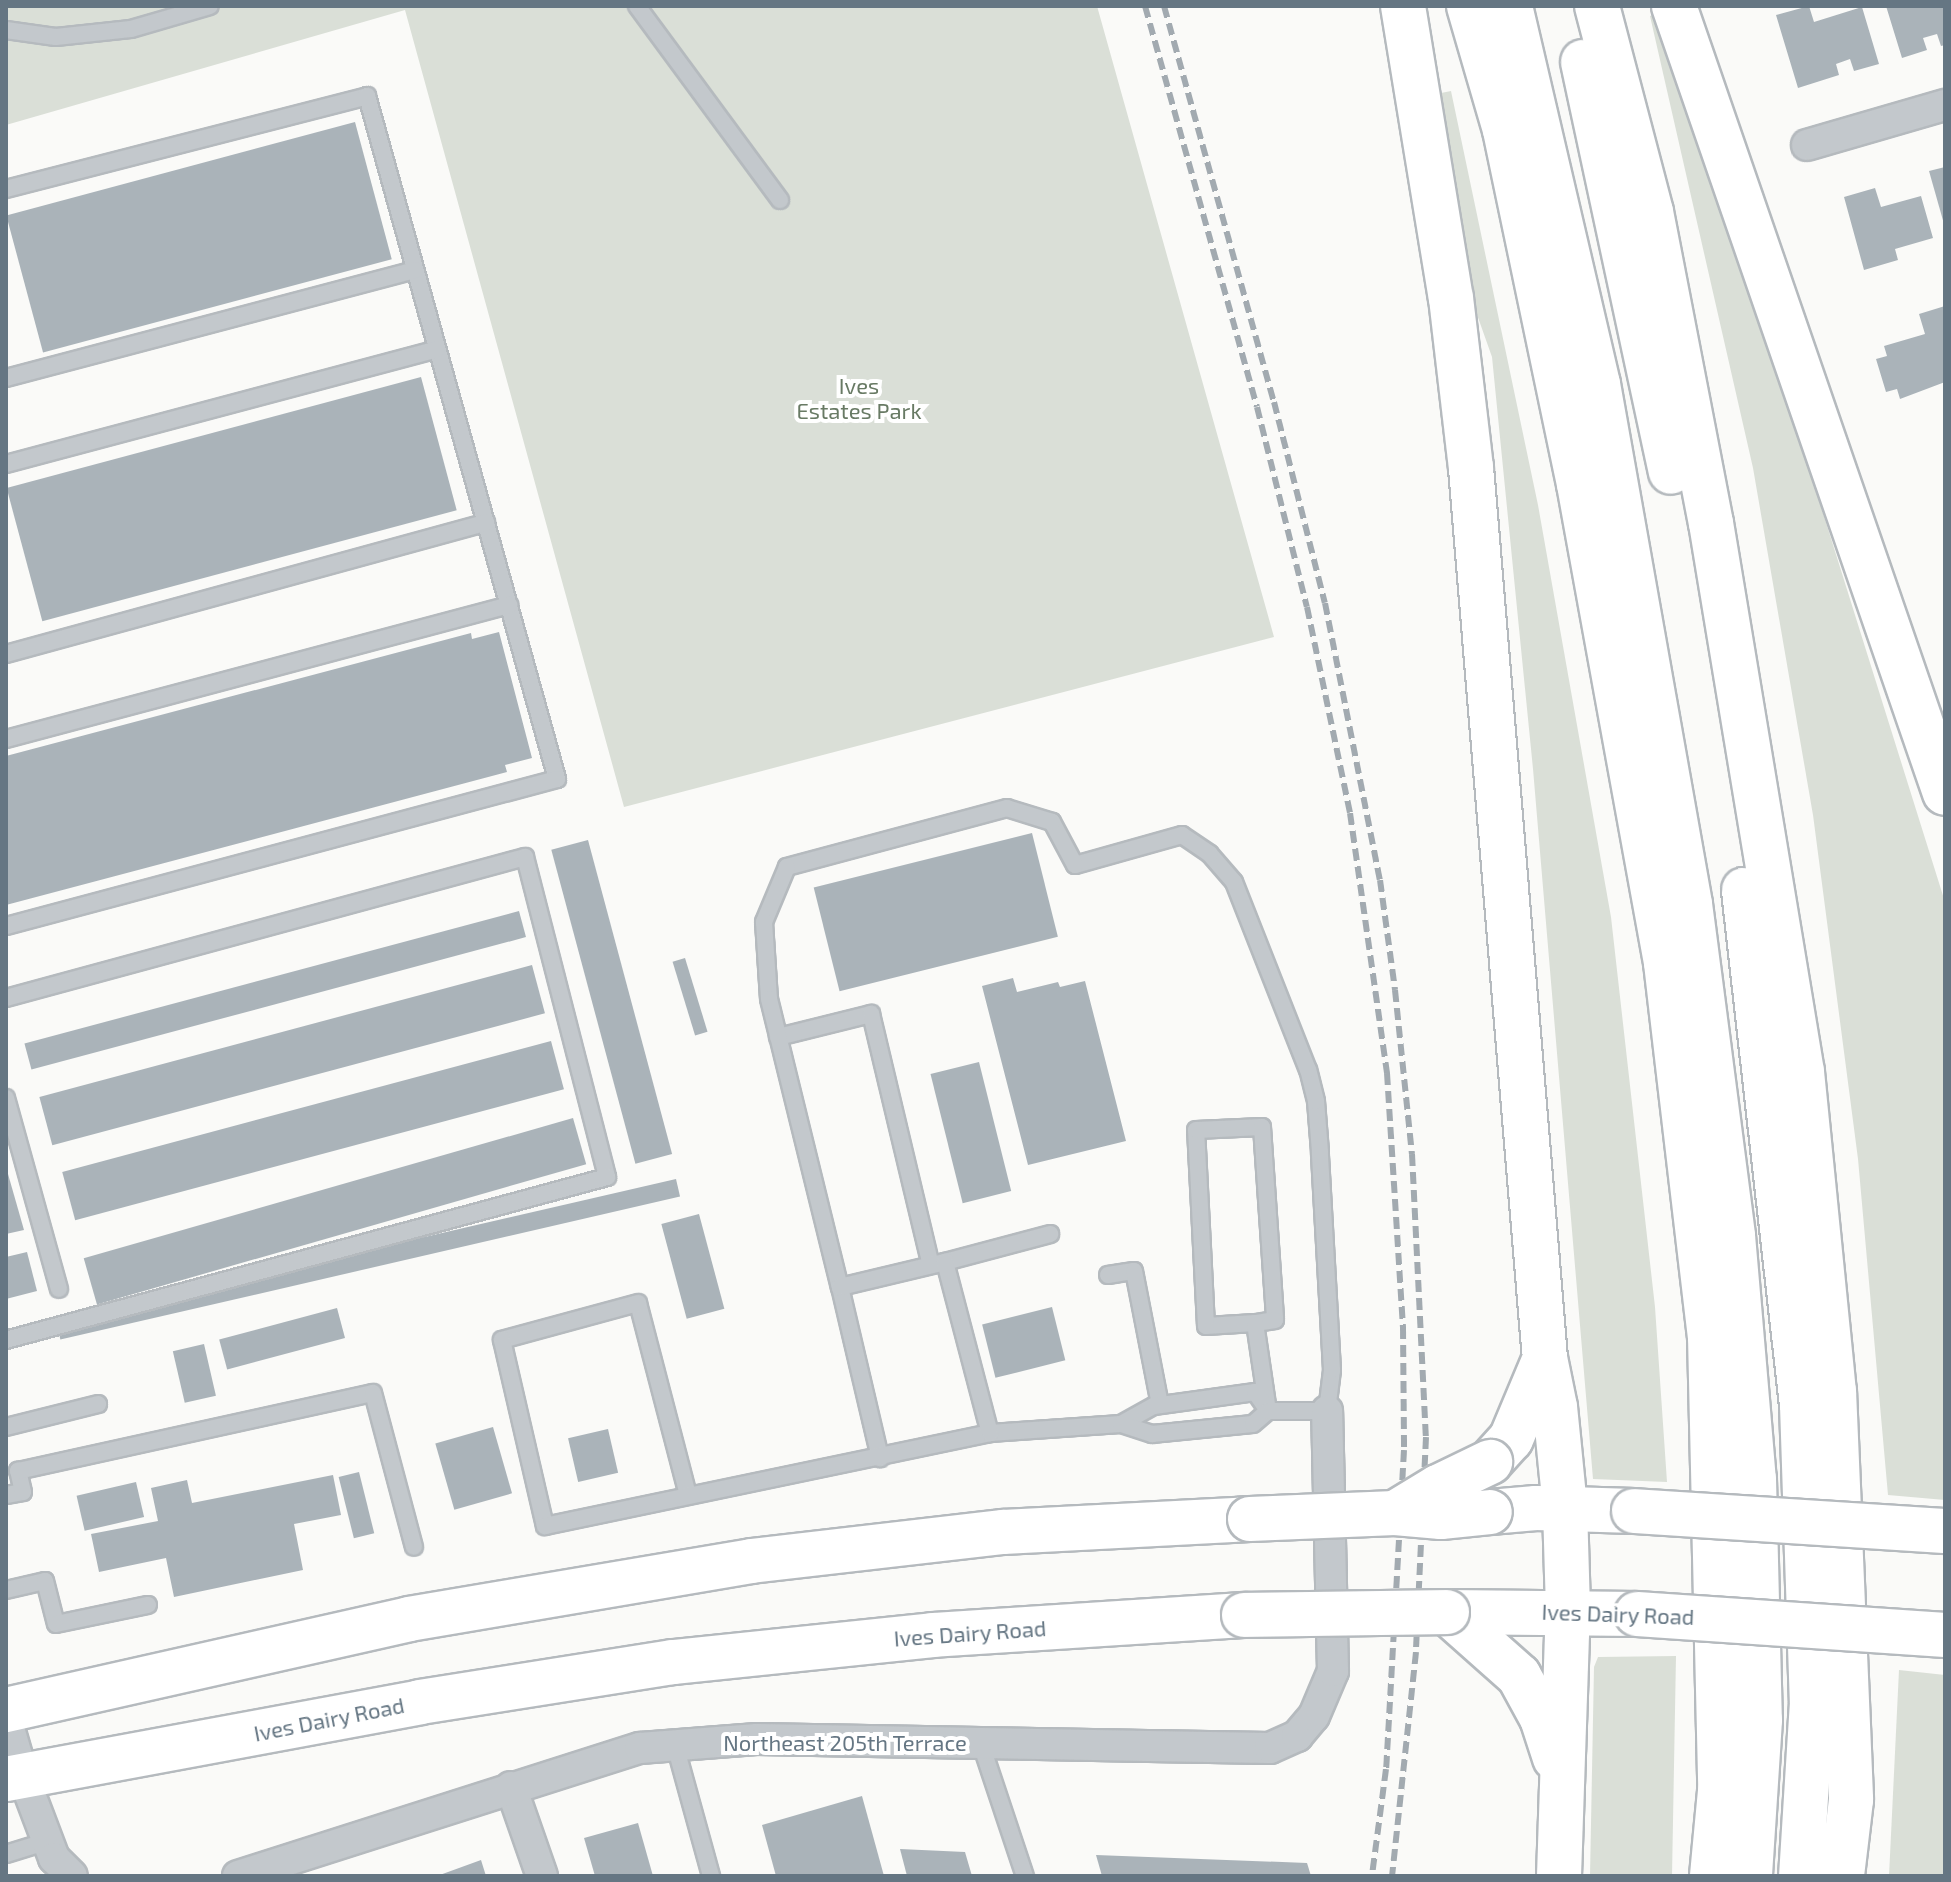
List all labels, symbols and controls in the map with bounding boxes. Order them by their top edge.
park label: Ives Estates Park [796,372,922,424]
street label: Ives Dairy Road [1541,1598,1695,1630]
street label: Ives Dairy Road [893,1614,1047,1652]
street label: Ives Dairy Road [251,1691,407,1747]
street label: Northeast 205th Terrace [723,1730,967,1756]

